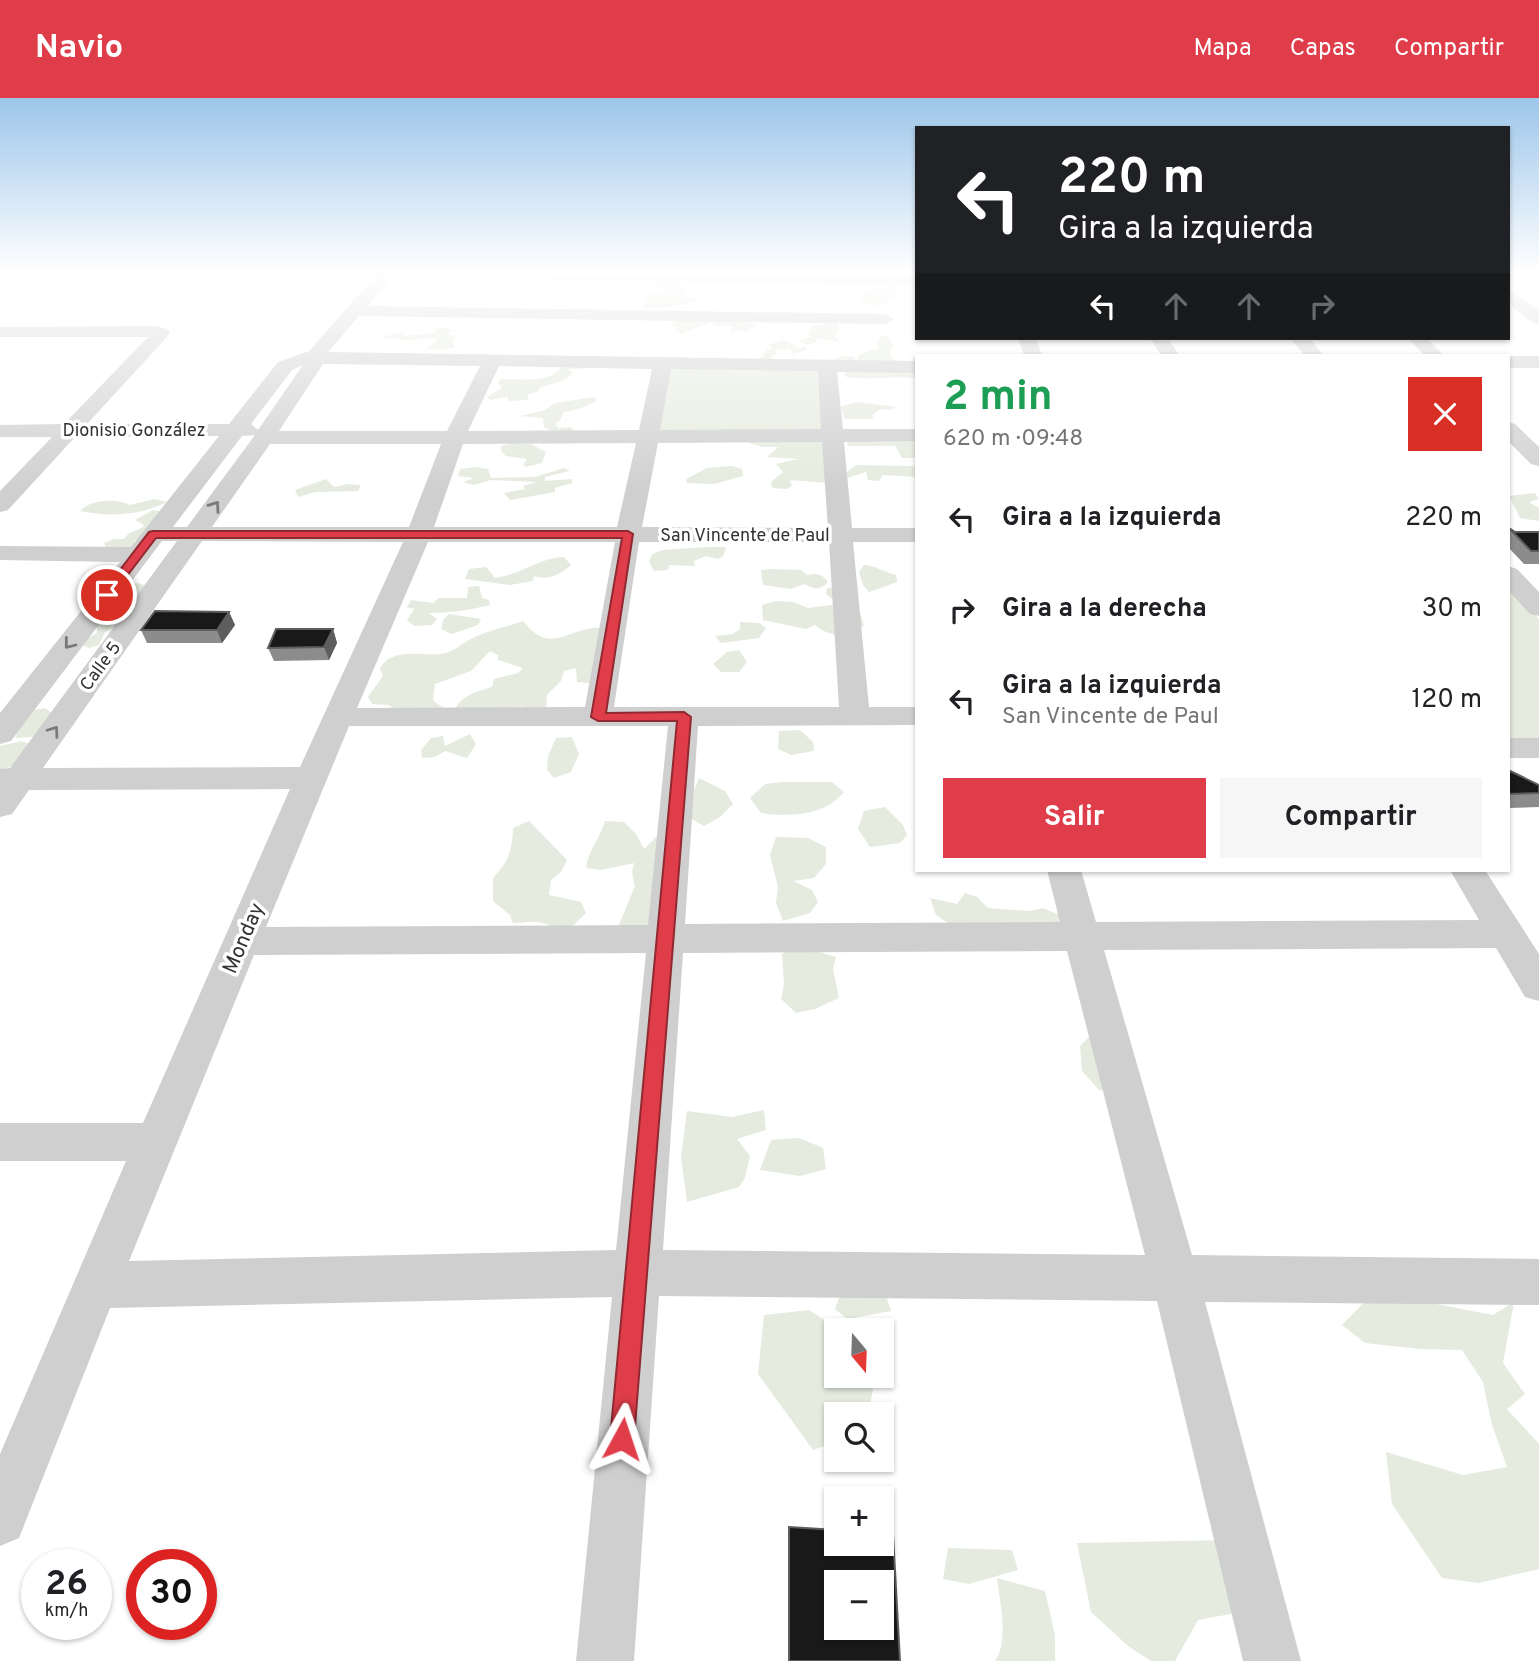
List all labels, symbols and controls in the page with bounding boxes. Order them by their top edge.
text: Navio [35,28,123,70]
text: Mapa [1194,34,1252,64]
text: Capas [1290,34,1356,64]
text: Compartir [1394,34,1504,64]
text: 220 m [1058,149,1205,211]
icon: left [943,154,1034,245]
text: Gira a la izquierda [1058,210,1314,250]
icon: left [1084,287,1122,325]
icon: ahead [1157,287,1195,325]
icon: ahead [1230,287,1268,325]
icon: right [1303,287,1341,325]
text: 2 min [943,372,1053,425]
button: close [1408,377,1482,451]
street label: Dionisio González [62,420,206,443]
text: 620 m · 09:48 [943,425,1083,454]
icon: left [943,500,981,538]
one-way arrow [207,501,219,514]
text: Gira a la izquierda [1002,502,1221,535]
text: 220 m [1405,502,1482,535]
street label: San Vincente de Paul [660,525,830,548]
pin [77,565,137,625]
icon: arrive [88,576,126,614]
icon: right [943,591,981,629]
text: Gira a la derecha [1002,593,1207,626]
text: 30 m [1422,593,1482,626]
one-way arrow [65,636,78,648]
street label: Calle 5 [76,638,127,696]
text: Gira a la izquierda [1002,670,1221,703]
icon: left [943,682,981,720]
text: 120 m [1412,684,1482,717]
text: San Vincente de Paul [1002,703,1219,732]
one-way arrow [46,726,58,739]
button: Salir [943,778,1206,858]
button: Compartir [1220,778,1482,858]
street label: Monday [217,899,271,978]
north arrow [824,1318,894,1388]
map controls [824,1318,894,1640]
position arrow [585,1402,659,1476]
button: search [824,1402,894,1472]
button: + [824,1486,894,1556]
speed limit sign: 30 [126,1549,217,1640]
text: 26 [45,1563,88,1607]
button: − [824,1570,894,1640]
text: km/h [45,1600,88,1623]

